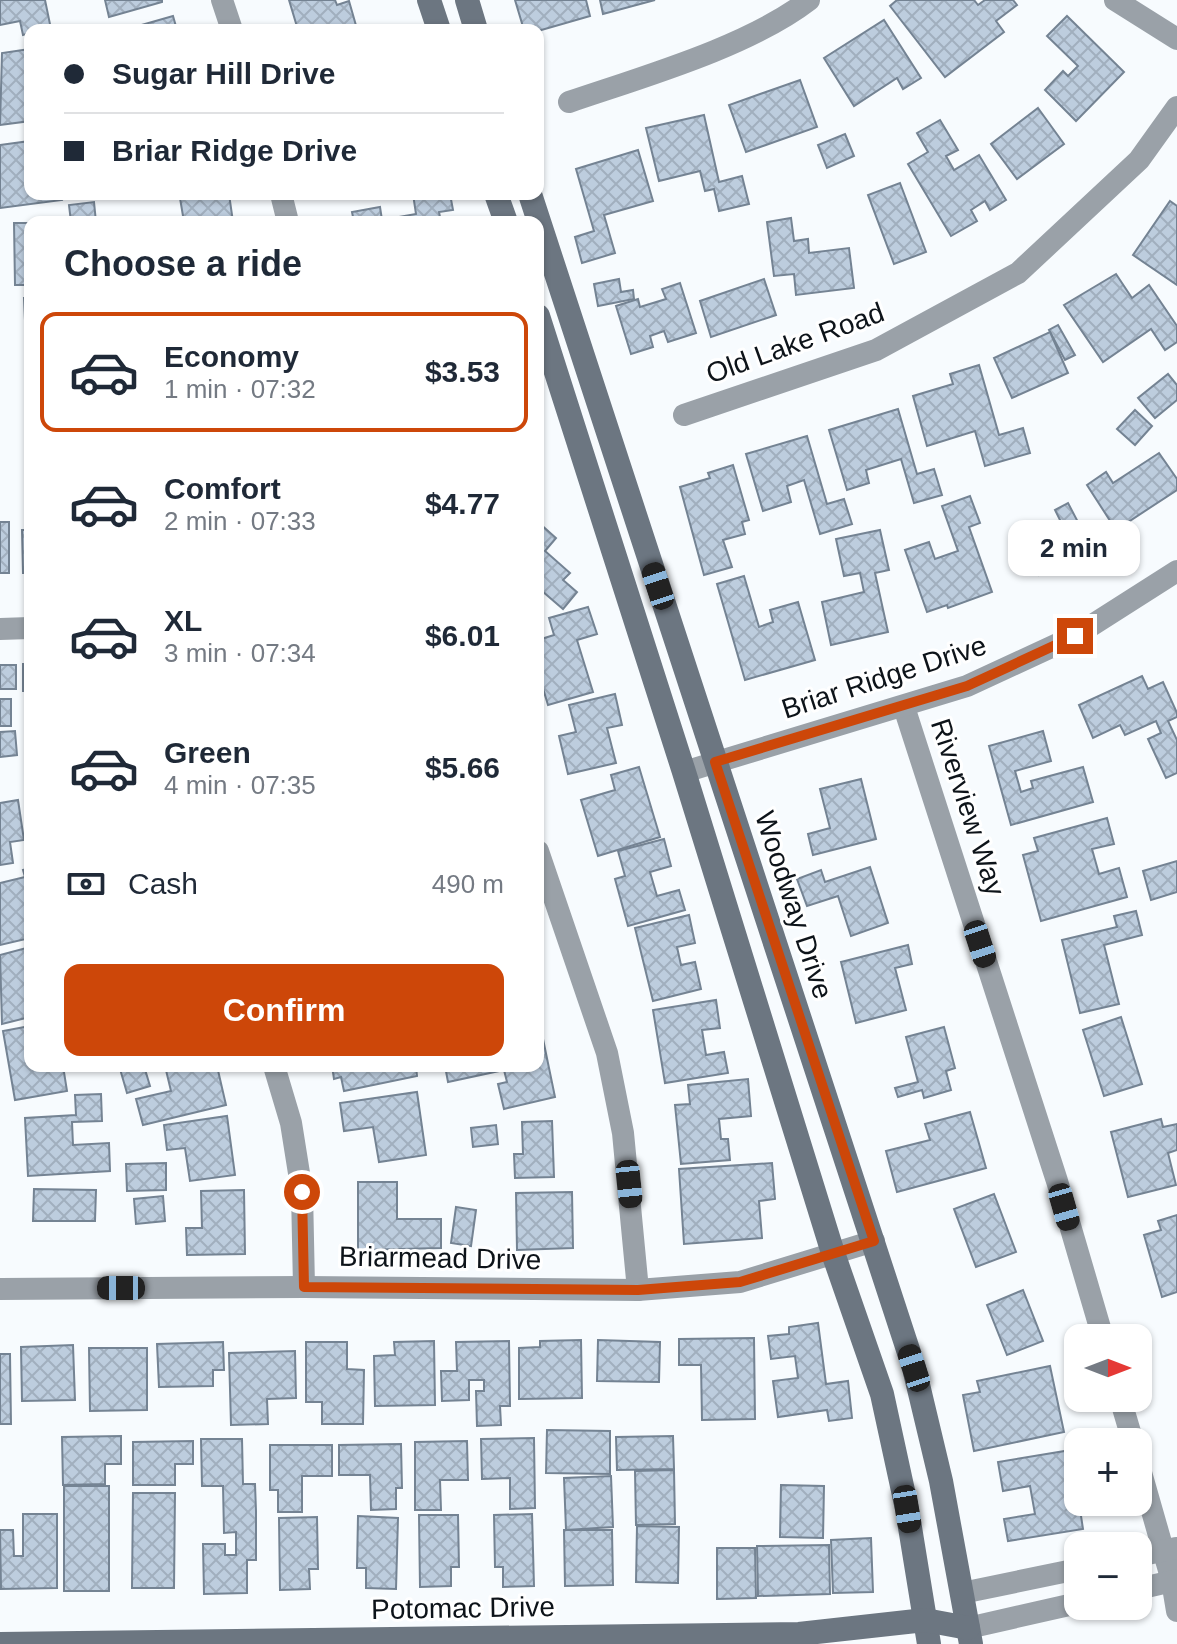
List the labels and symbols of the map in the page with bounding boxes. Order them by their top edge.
street label: Old Lake Road [702,296,888,390]
callout: 2 min [1009,520,1141,576]
car [639,559,677,613]
route end [1057,618,1093,654]
street label: Briar Ridge Drive [778,629,990,725]
street label: Riverview Way [925,715,1011,899]
street label: Woodway Drive [749,807,839,1003]
car [961,917,999,971]
car [615,1159,643,1209]
route start [284,1174,320,1210]
car [1046,1181,1082,1233]
street label: Briarmead Drive [339,1241,541,1275]
car [97,1276,145,1300]
north arrow [1064,1324,1152,1412]
car [895,1341,933,1395]
car [891,1483,923,1535]
street label: Potomac Drive [371,1591,555,1625]

